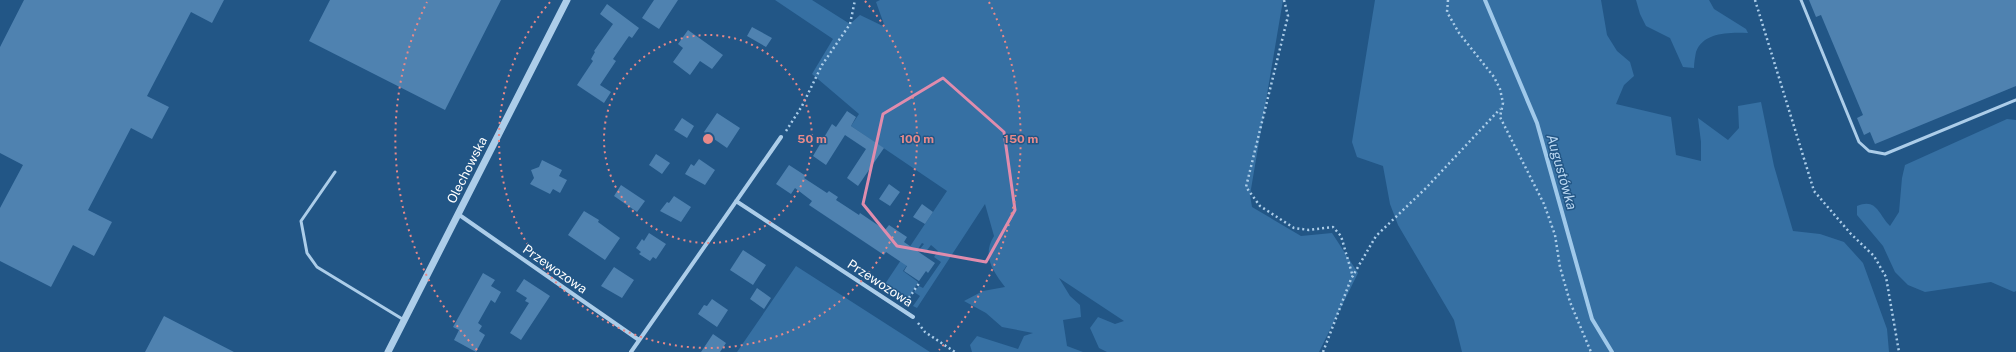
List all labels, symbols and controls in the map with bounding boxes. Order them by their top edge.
centre of rings [701,132,715,146]
text: 50 m [797,132,827,146]
text: 100 m [900,132,934,146]
text: 150 m [1004,132,1038,146]
water label: Augustówka [1544,132,1580,212]
street label: Olechowska [444,134,490,206]
street label: Przewozowa [520,241,590,297]
street label: Przewozowa [845,256,915,310]

